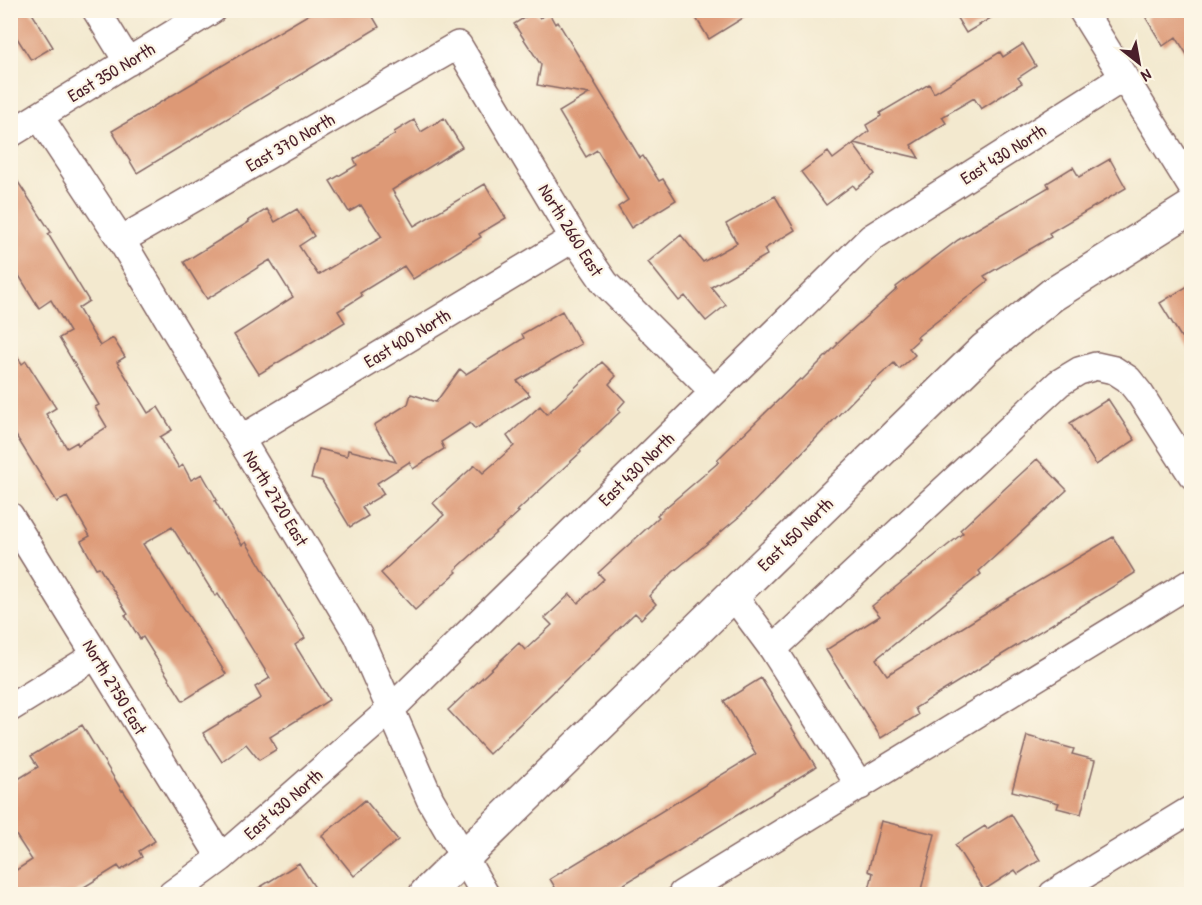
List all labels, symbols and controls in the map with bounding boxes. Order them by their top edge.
north arrow [1109,33,1169,93]
street label: East 350 North [63,36,160,108]
text: N [1137,64,1156,88]
street label: East 370 North [241,106,339,178]
street label: East 430 North [955,118,1051,190]
street label: North 2660 East [533,179,610,282]
street label: East 400 North [359,302,455,374]
street label: East 430 North [592,426,680,512]
street label: North 2720 East [238,445,315,551]
street label: East 450 North [752,491,839,576]
street label: North 2750 East [77,635,154,740]
street label: East 430 North [238,763,328,845]

